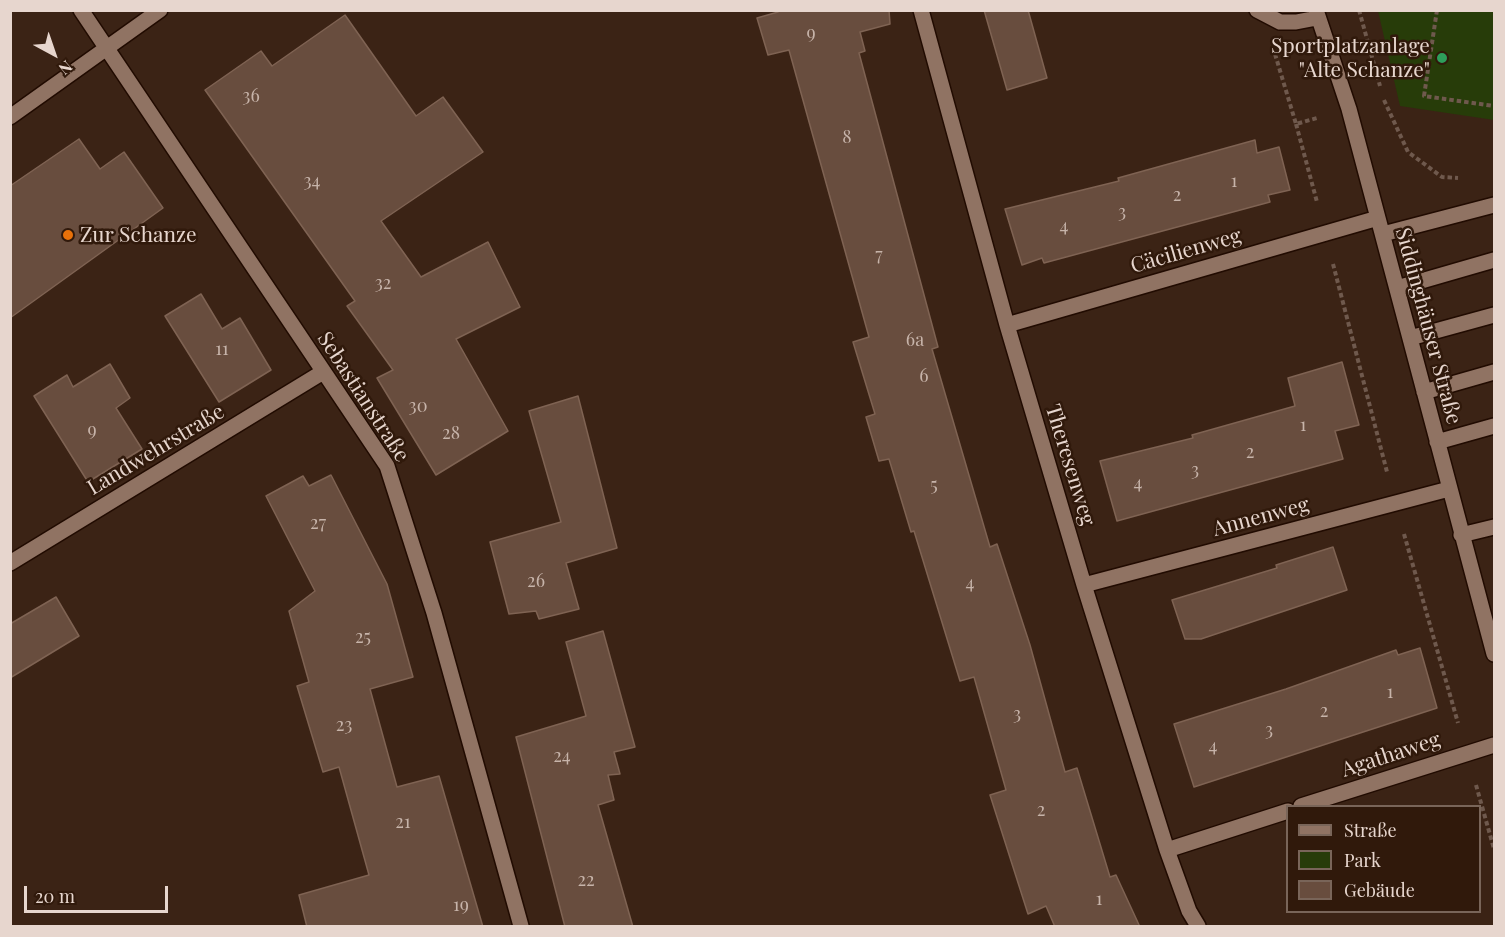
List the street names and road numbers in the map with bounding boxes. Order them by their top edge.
street label: Cäcilienweg [1128,223,1244,279]
street label: Siddinghäuser Straße [1390,225,1466,427]
street label: Sebastianstraße [312,327,414,467]
street label: Landwehrstraße [83,399,229,501]
street label: Theresenweg [1040,401,1100,529]
street label: Annenweg [1210,492,1312,542]
street label: Agathaweg [1338,727,1444,783]

